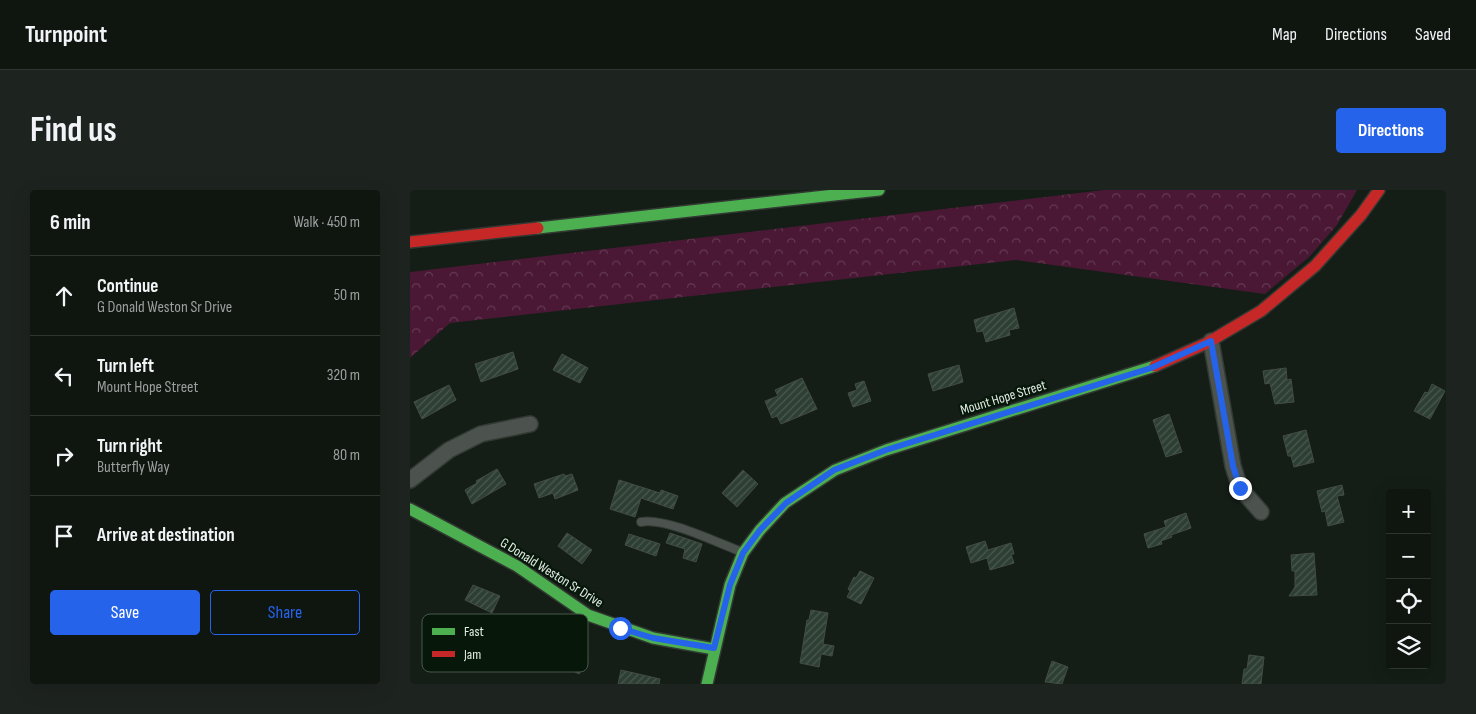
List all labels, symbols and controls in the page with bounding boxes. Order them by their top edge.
text: Turnpoint [25,20,107,49]
text: Map [1272,24,1297,45]
text: Directions [1325,24,1387,45]
text: Saved [1415,24,1451,45]
button: Directions [1336,108,1446,153]
text: Find us [30,109,117,152]
text: 6 min [50,210,91,235]
text: Walk · 450 m [293,213,360,232]
text: Continue [97,275,158,298]
icon: ahead [50,282,78,310]
text: 50 m [334,286,360,305]
text: G Donald Weston Sr Drive [97,298,232,317]
text: Turn left [97,355,154,378]
icon: left [50,362,78,390]
text: 320 m [327,366,360,385]
street label: Mount Hope Street [958,376,1048,419]
text: Mount Hope Street [97,378,198,397]
text: Turn right [97,435,162,458]
icon: right [50,442,78,470]
text: 80 m [333,446,360,465]
text: Butterfly Way [97,458,170,477]
route end [1229,477,1252,500]
map controls [1386,489,1431,669]
button: + [1386,489,1431,534]
icon: arrive [50,522,78,550]
text: Arrive at destination [97,524,235,547]
street label: G Donald Weston Sr Drive [497,534,606,611]
button: − [1386,534,1431,579]
button: locate [1386,579,1431,624]
button: Save [50,590,200,635]
button: Share [210,590,360,635]
legend [422,614,588,672]
route start [609,617,632,640]
text: Fast [464,623,484,640]
button: layers [1386,624,1431,669]
text: Jam [463,646,481,663]

